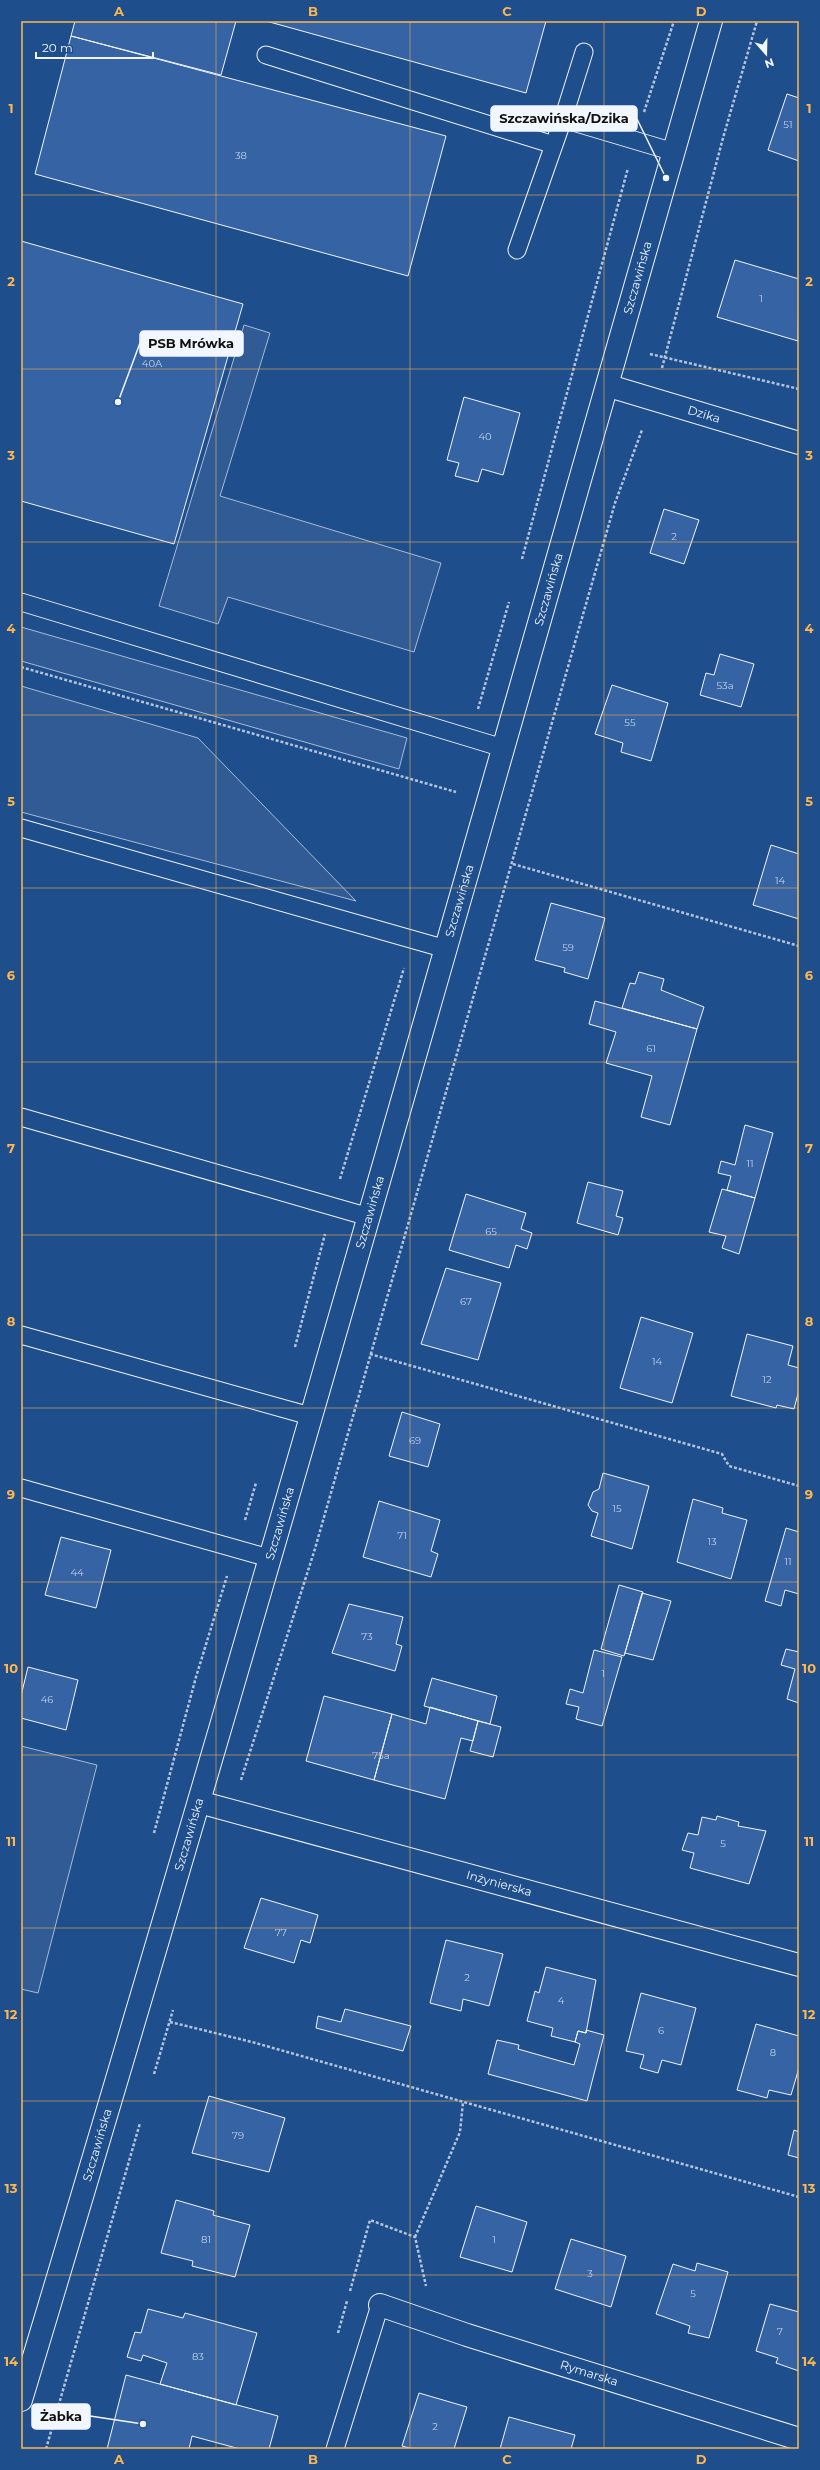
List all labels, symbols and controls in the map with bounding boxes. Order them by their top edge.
text: A [113,3,125,19]
text: B [308,3,318,19]
text: C [502,3,512,19]
text: D [696,3,707,19]
scale bar [36,34,153,60]
north arrow [746,34,786,74]
text: 20 m [42,40,73,55]
text: N [763,55,776,71]
text: 1 [8,100,14,116]
text: 1 [806,100,812,116]
callout: Szczawińska/Dzika [491,106,637,131]
text: Szczawińska/Dzika [499,110,629,126]
house number: 51 [783,118,793,131]
house number: 38 [235,149,247,162]
street label: Szczawińska [620,239,655,316]
text: 2 [7,273,15,289]
text: 2 [805,273,813,289]
house number: 1 [759,292,763,305]
callout: PSB Mrówka [140,331,243,356]
text: PSB Mrówka [148,335,234,351]
house number: 40A [142,357,163,370]
street label: Dzika [686,402,722,426]
house number: 40 [478,430,492,443]
text: 3 [6,447,15,463]
text: 3 [804,447,813,463]
house number: 2 [671,530,677,543]
street label: Szczawińska [531,551,566,627]
text: 4 [7,620,16,636]
text: 4 [805,620,814,636]
house number: 53a [716,679,734,692]
house number: 55 [624,716,636,729]
text: 5 [7,793,15,809]
text: 5 [805,793,813,809]
street label: Szczawińska [442,863,477,939]
house number: 14 [775,874,785,887]
house number: 59 [562,941,574,954]
text: 6 [7,967,16,983]
text: 6 [805,967,814,983]
house number: 61 [646,1042,656,1055]
text: 7 [7,1140,15,1156]
text: 7 [805,1140,813,1156]
house number: 11 [746,1157,754,1170]
street label: Szczawińska [352,1174,387,1250]
house number: 65 [485,1225,497,1238]
house number: 67 [460,1295,472,1308]
text: 8 [7,1313,16,1329]
text: 8 [805,1313,814,1329]
house number: 14 [652,1355,662,1368]
house number: 12 [762,1373,772,1386]
house number: 69 [409,1434,421,1447]
street label: Szczawińska [262,1485,297,1562]
text: 9 [7,1486,15,1502]
text: 9 [805,1486,813,1502]
house number: 15 [612,1502,622,1515]
house number: 71 [397,1529,407,1542]
house number: 13 [707,1535,717,1548]
house number: 11 [784,1555,792,1568]
house number: 44 [70,1566,84,1579]
house number: 73 [361,1630,373,1643]
text: 10 [4,1660,18,1676]
text: 10 [802,1660,816,1676]
house number: 1 [601,1667,605,1680]
house number: 46 [41,1693,53,1706]
house number: 75a [372,1749,390,1762]
street label: Szczawińska [171,1796,206,1872]
text: 11 [6,1833,16,1849]
text: 11 [804,1833,814,1849]
house number: 5 [720,1837,726,1850]
street label: Inżynierska [465,1867,534,1899]
house number: 77 [275,1926,287,1939]
house number: 2 [464,1971,470,1984]
house number: 4 [558,1994,565,2007]
text: 12 [5,2006,18,2022]
text: 12 [803,2006,816,2022]
house number: 6 [658,2024,664,2037]
house number: 8 [770,2046,776,2059]
street label: Szczawińska [79,2107,115,2183]
house number: 79 [232,2129,244,2142]
text: 13 [5,2180,18,2196]
text: 13 [803,2180,816,2196]
house number: 81 [201,2233,211,2246]
house number: 1 [492,2233,496,2246]
house number: 3 [587,2267,593,2280]
house number: 5 [690,2287,696,2300]
house number: 7 [777,2325,783,2338]
house number: 83 [192,2350,204,2363]
text: 14 [4,2353,18,2369]
text: 14 [802,2353,816,2369]
street label: Rymarska [558,2357,620,2389]
callout: Żabka [32,2404,90,2429]
text: Żabka [40,2408,82,2424]
house number: 2 [432,2420,438,2433]
text: A [113,2451,125,2467]
text: B [308,2451,318,2467]
text: C [502,2451,512,2467]
text: D [696,2451,707,2467]

